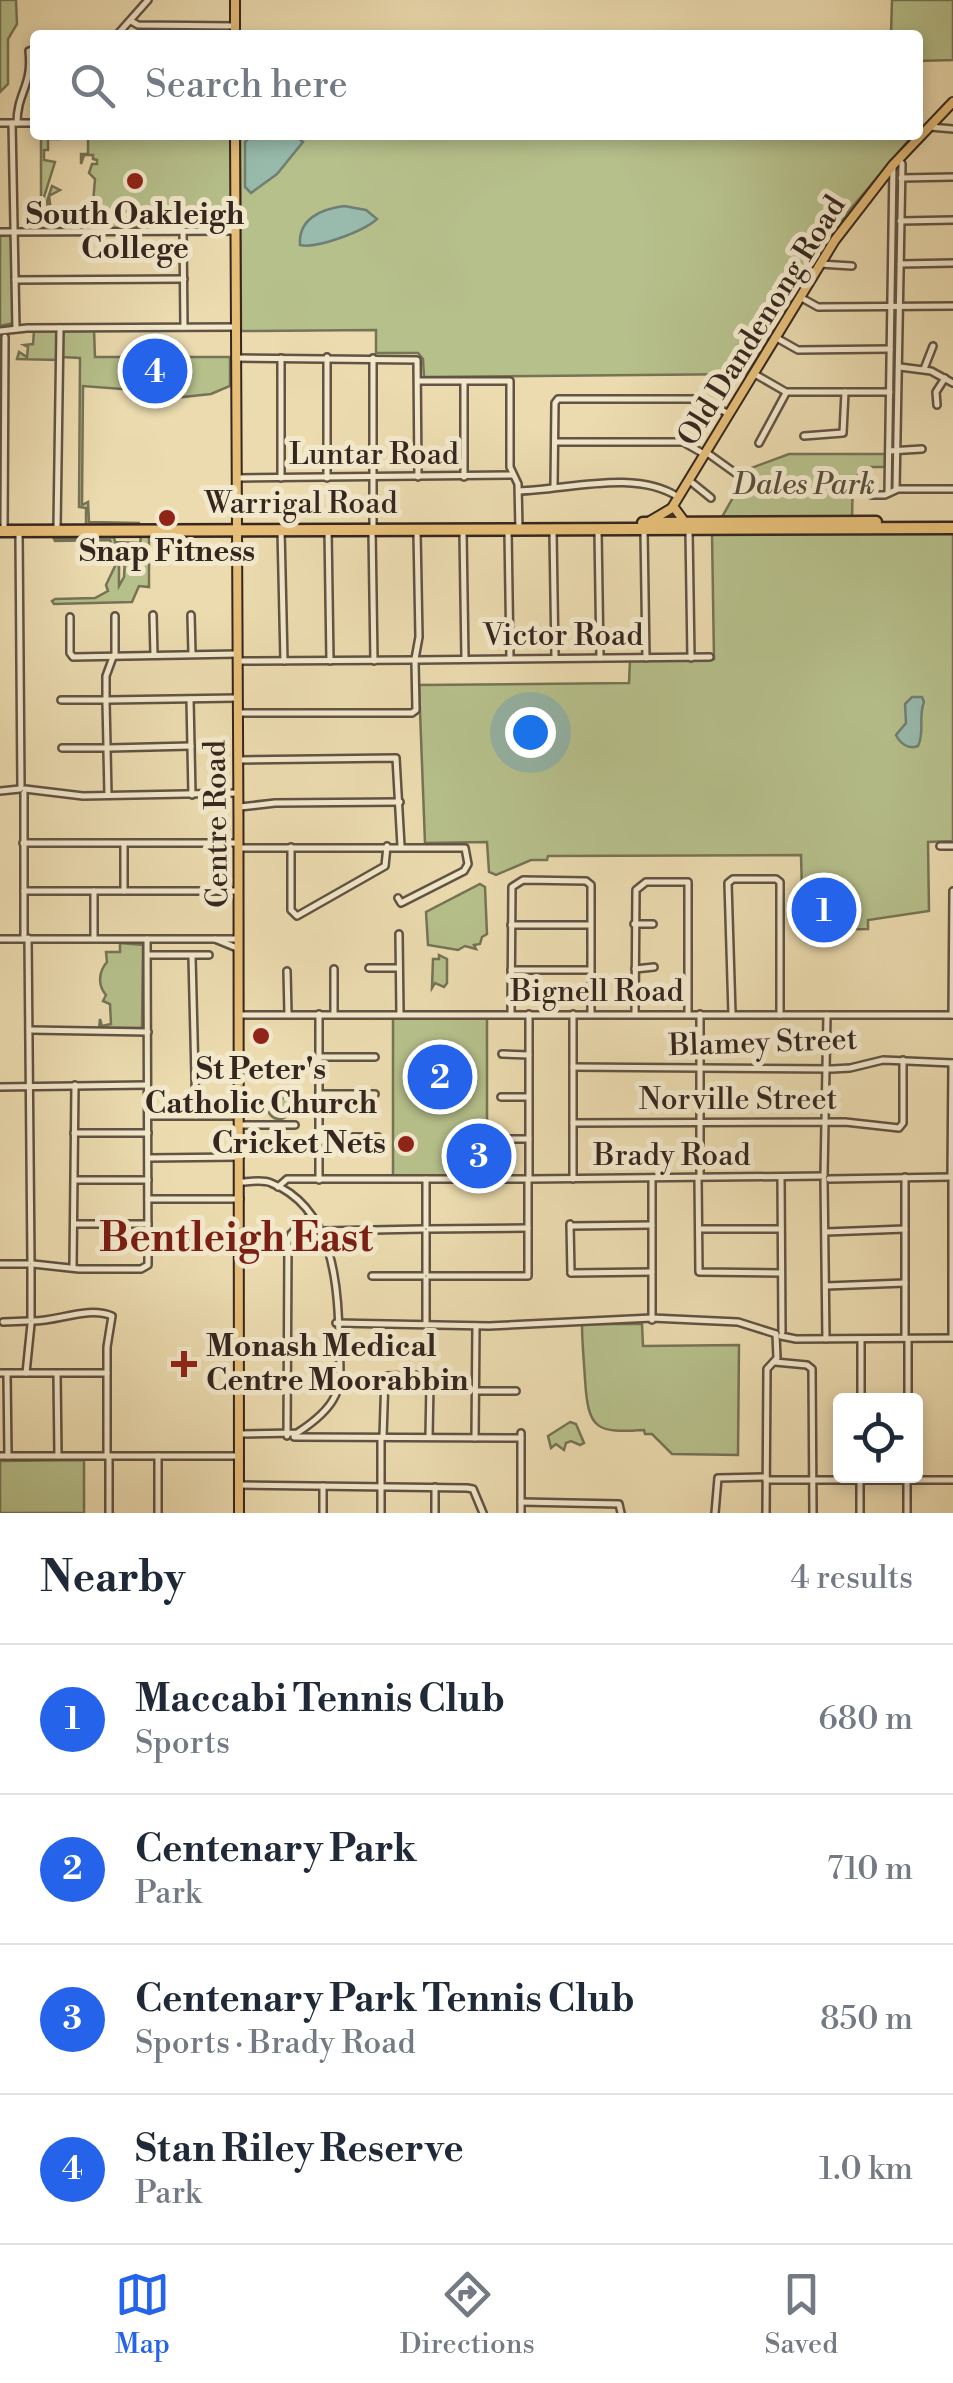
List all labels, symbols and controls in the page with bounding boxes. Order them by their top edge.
search box [30,30,923,140]
icon: search [65,58,120,113]
text: Search here [145,62,348,109]
marker: South Oakleigh College [124,170,146,192]
street label: Old Dandenong Road [670,189,854,453]
place label: South Oakleigh College [26,196,245,268]
pin: 4 [122,334,188,408]
street label: Luntar Road [289,436,459,474]
park label: Dales Park [732,466,875,504]
street label: Warrigal Road [204,485,397,523]
marker: Snap Fitness [156,507,178,529]
place label: Snap Fitness [79,533,255,571]
street label: Victor Road [482,617,643,655]
your location [505,707,556,758]
street label: Centre Road [197,740,237,908]
pin: 1 [792,872,856,948]
street label: Bignell Road [509,973,684,1011]
street label: Blamey Street [667,1021,858,1065]
marker: St Peter's Catholic Church [250,1025,272,1047]
pin: 2 [408,1040,472,1114]
place label: St Peter's Catholic Church [145,1051,378,1123]
street label: Norville Street [639,1081,838,1119]
pin: 3 [446,1118,512,1194]
place label: Cricket Nets [212,1125,386,1163]
marker: Cricket Nets [395,1133,417,1155]
street label: Brady Road [593,1137,750,1175]
district label: Bentleigh East [99,1214,374,1264]
place label: Monash Medical Centre Moorabbin [206,1328,469,1400]
marker: Monash Medical Centre Moorabbin [171,1351,197,1377]
map controls [833,1393,923,1483]
button: locate [833,1393,923,1483]
text: Nearby [40,1552,185,1605]
text: 4 results [791,1558,913,1598]
text: Maccabi Tennis Club [135,1676,505,1723]
text: 1 [65,1699,80,1739]
text: 680 m [818,1699,913,1739]
text: Sports [135,1723,230,1763]
text: Centenary Park [135,1826,417,1873]
text: 2 [62,1849,83,1889]
text: 710 m [827,1849,913,1889]
text: Park [135,1873,202,1913]
text: Centenary Park Tennis Club [135,1976,635,2023]
text: 3 [63,1999,82,2039]
text: 850 m [820,1999,913,2039]
text: Sports · Brady Road [135,2023,416,2063]
text: Stan Riley Reserve [135,2126,464,2173]
text: 4 [62,2149,83,2189]
text: 1.0 km [819,2149,913,2189]
text: Park [135,2173,202,2213]
tab: Map [115,2267,170,2362]
tab: Directions [400,2267,535,2362]
tab: Saved [765,2267,838,2362]

